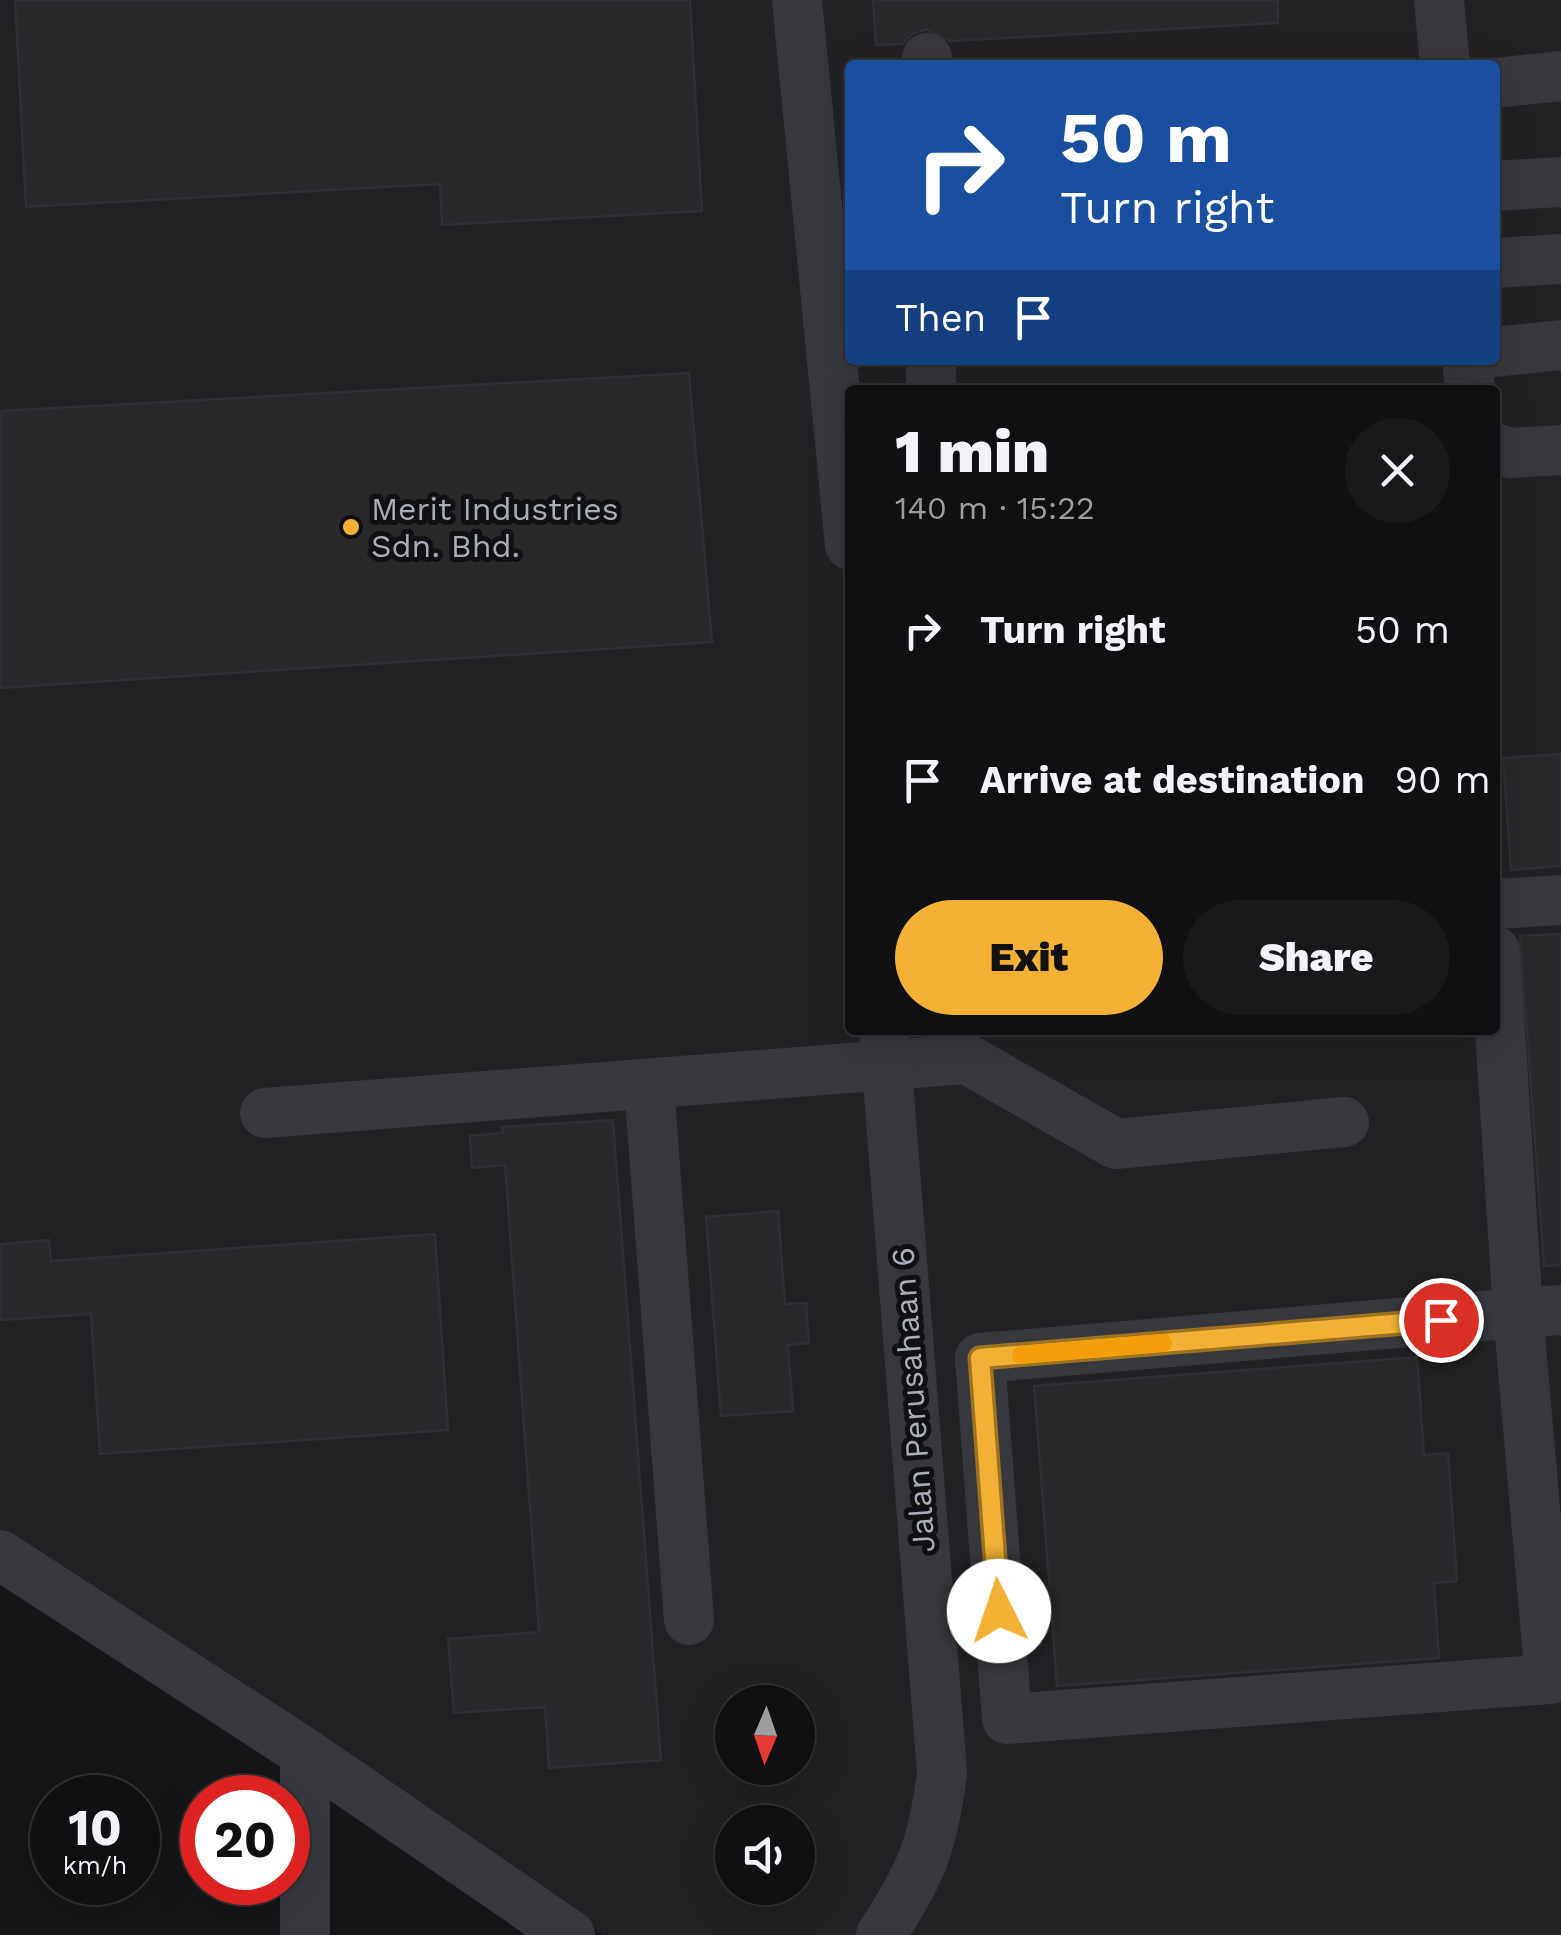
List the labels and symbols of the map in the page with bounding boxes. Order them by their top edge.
place label: Merit Industries Sdn. Bhd. [371,490,619,565]
marker: Merit Industries Sdn. Bhd. [340,516,362,538]
street label: Jalan Perusahaan 6 [883,1246,943,1554]
pin [1399,1278,1484,1363]
position arrow [947,1559,1051,1663]
north arrow [715,1685,815,1785]
speed limit sign: 20 [180,1775,310,1905]

